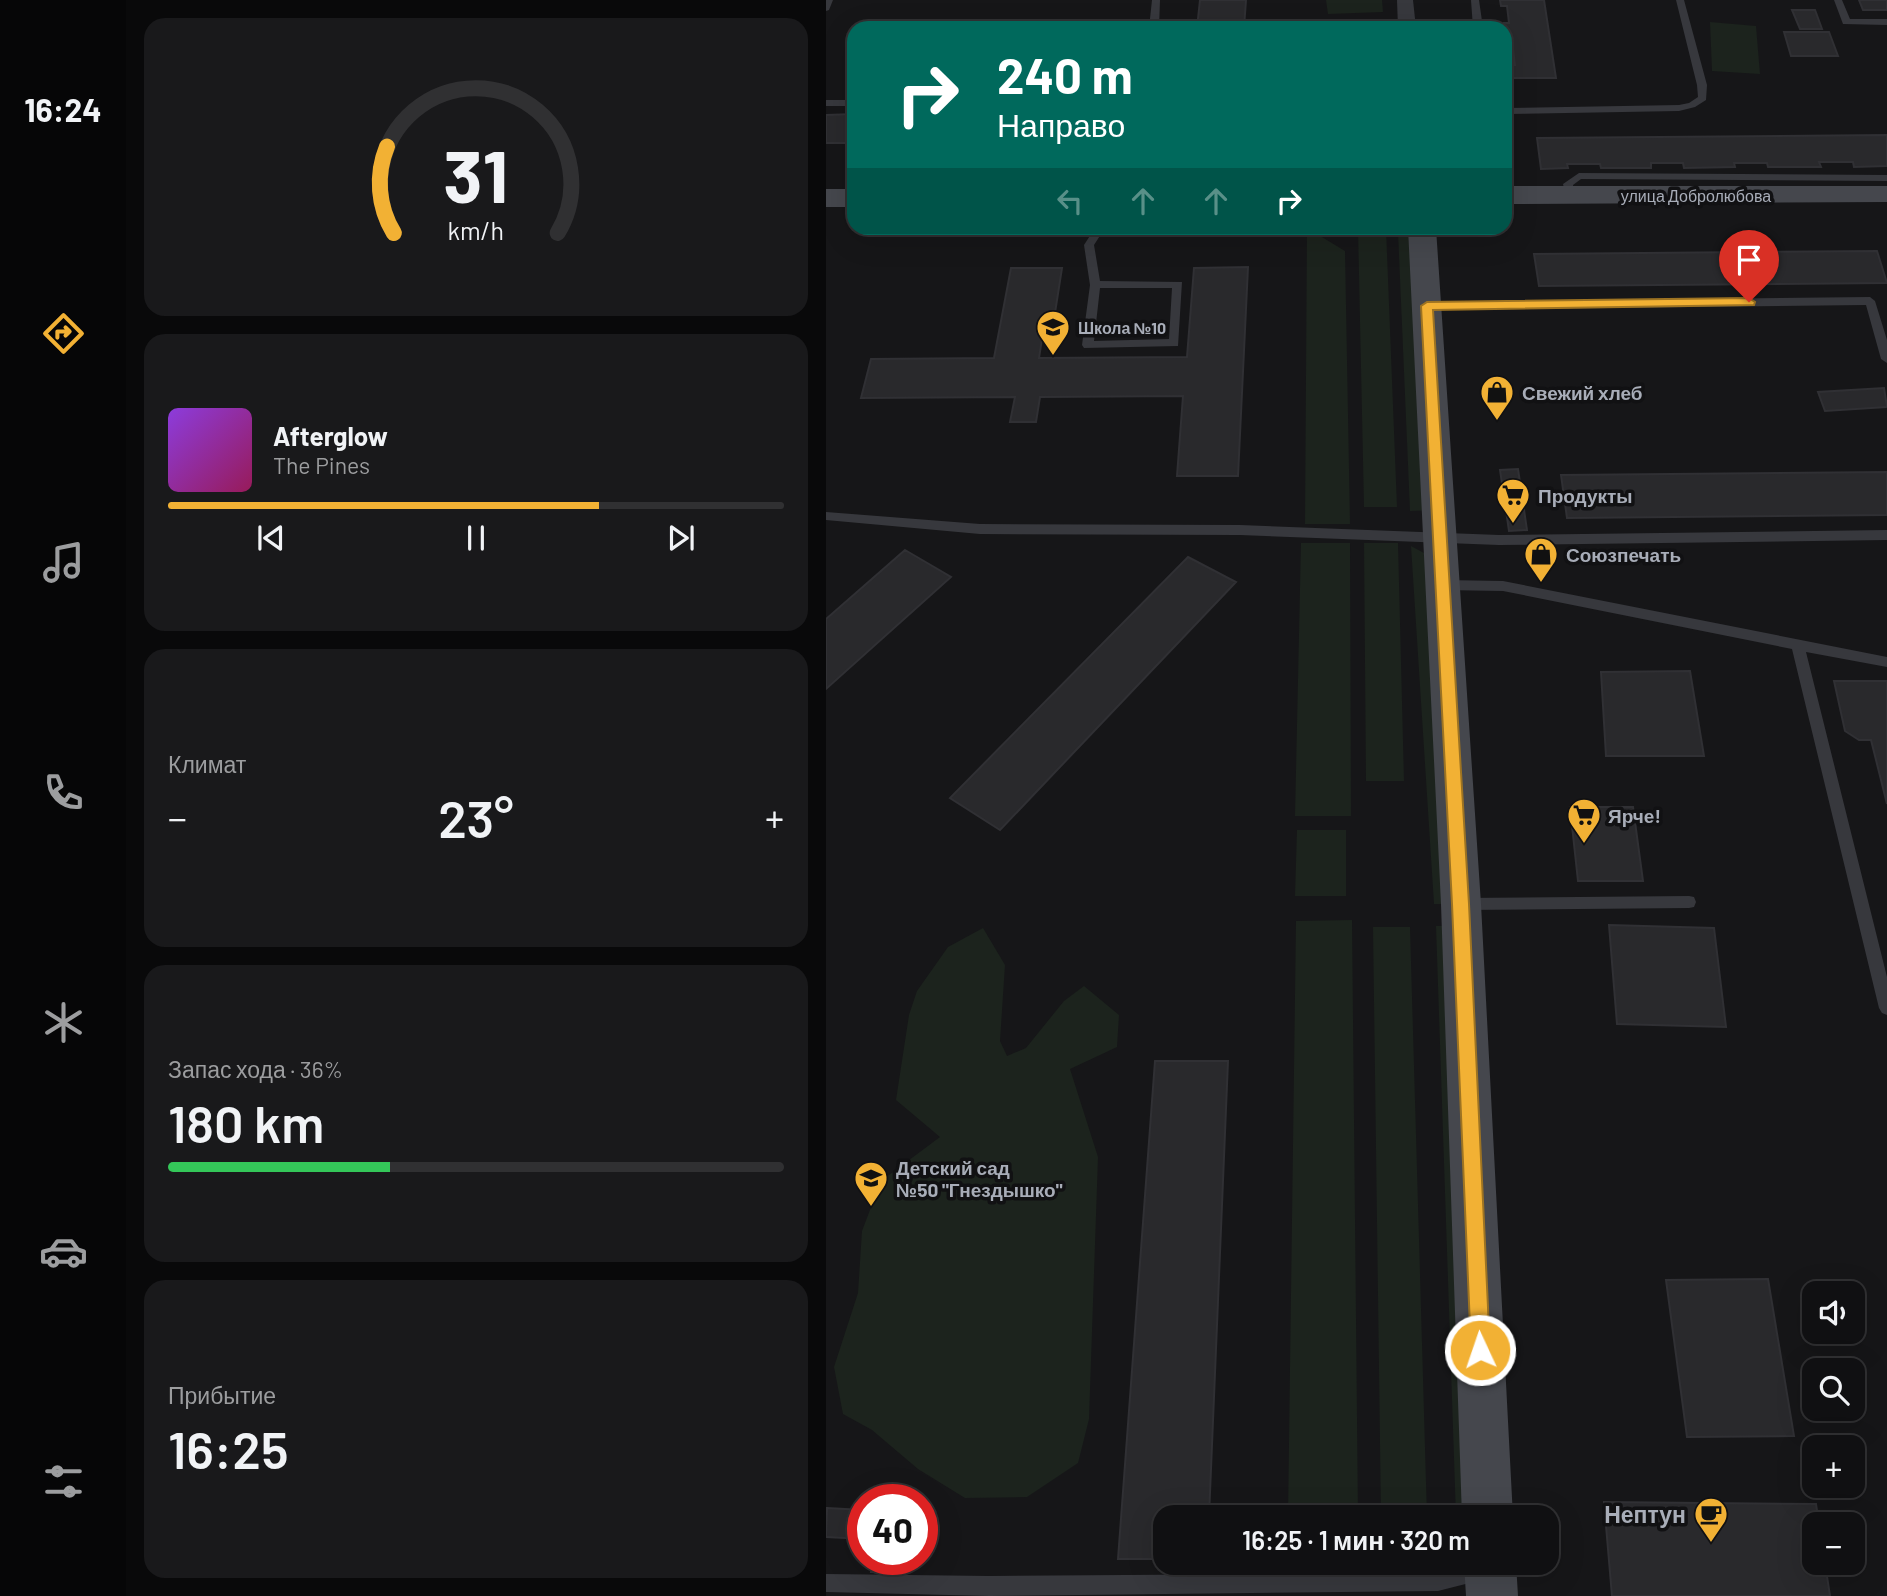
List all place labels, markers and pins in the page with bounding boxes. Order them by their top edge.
pin [1719,230,1779,302]
school or university icon: Школа №10 [1034,308,1072,357]
place label: Школа №10 [1078,318,1166,337]
shop icon: Свежий хлеб [1478,373,1516,422]
place label: Свежий хлеб [1522,381,1643,404]
supermarket icon: Продукты [1494,476,1532,525]
place label: Продукты [1538,484,1633,507]
shop icon: Союзпечать [1522,535,1560,584]
place label: Союзпечать [1566,543,1681,566]
supermarket icon: Ярче! [1565,796,1603,845]
place label: Ярче! [1608,804,1661,827]
place label: Детский сад №50 "Гнездышко" [896,1156,1063,1201]
school or university icon: Детский сад №50 "Гнездышко" [852,1159,890,1208]
cafe icon: Нептун [1692,1495,1730,1544]
place label: Нептун [1604,1500,1686,1528]

